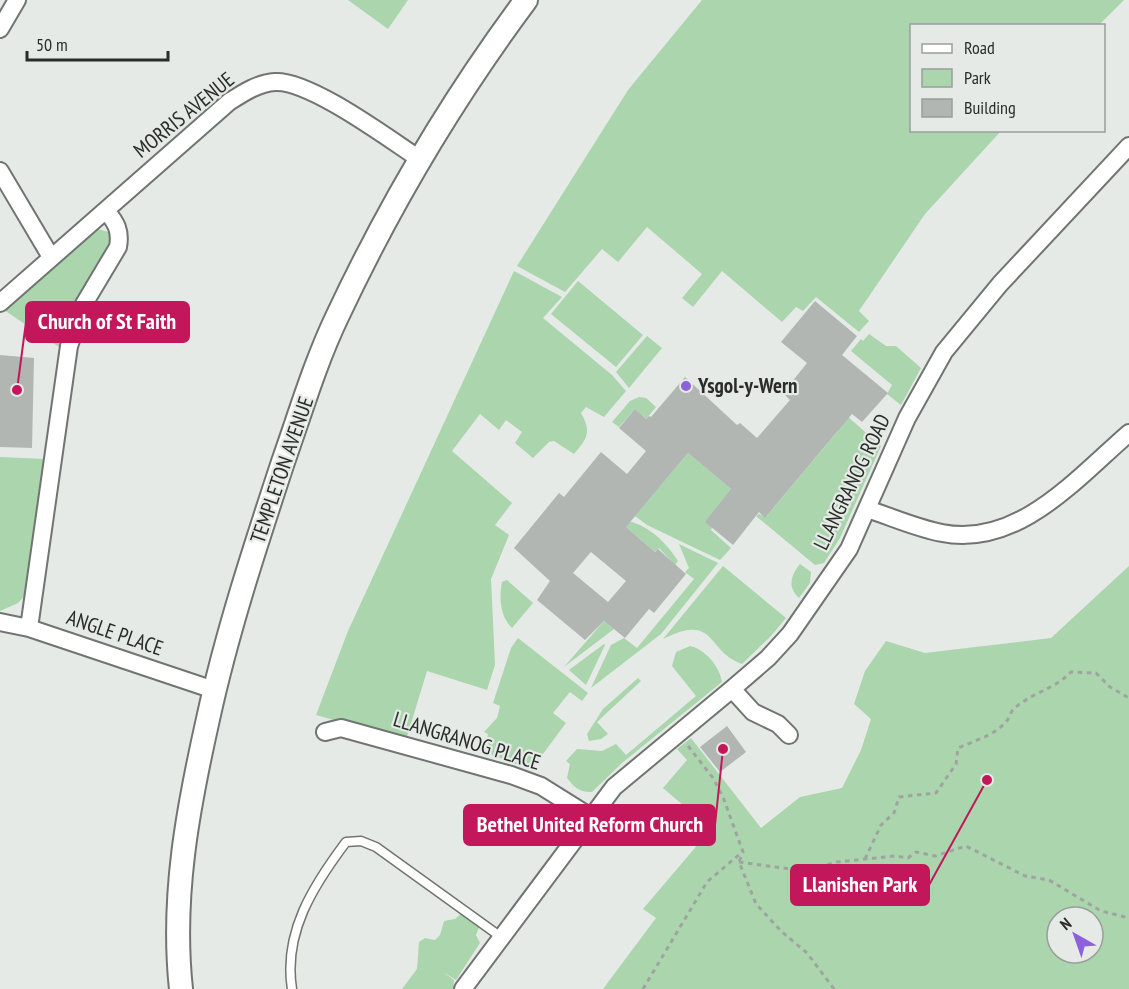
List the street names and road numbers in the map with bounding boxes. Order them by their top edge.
street label: MORRIS AVENUE [128,66,240,163]
street label: TEMPLETON AVENUE [244,393,319,547]
street label: LLANGRANOG ROAD [807,409,896,554]
street label: ANGLE PLACE [63,603,167,662]
street label: LLANGRANOG PLACE [390,705,544,776]

